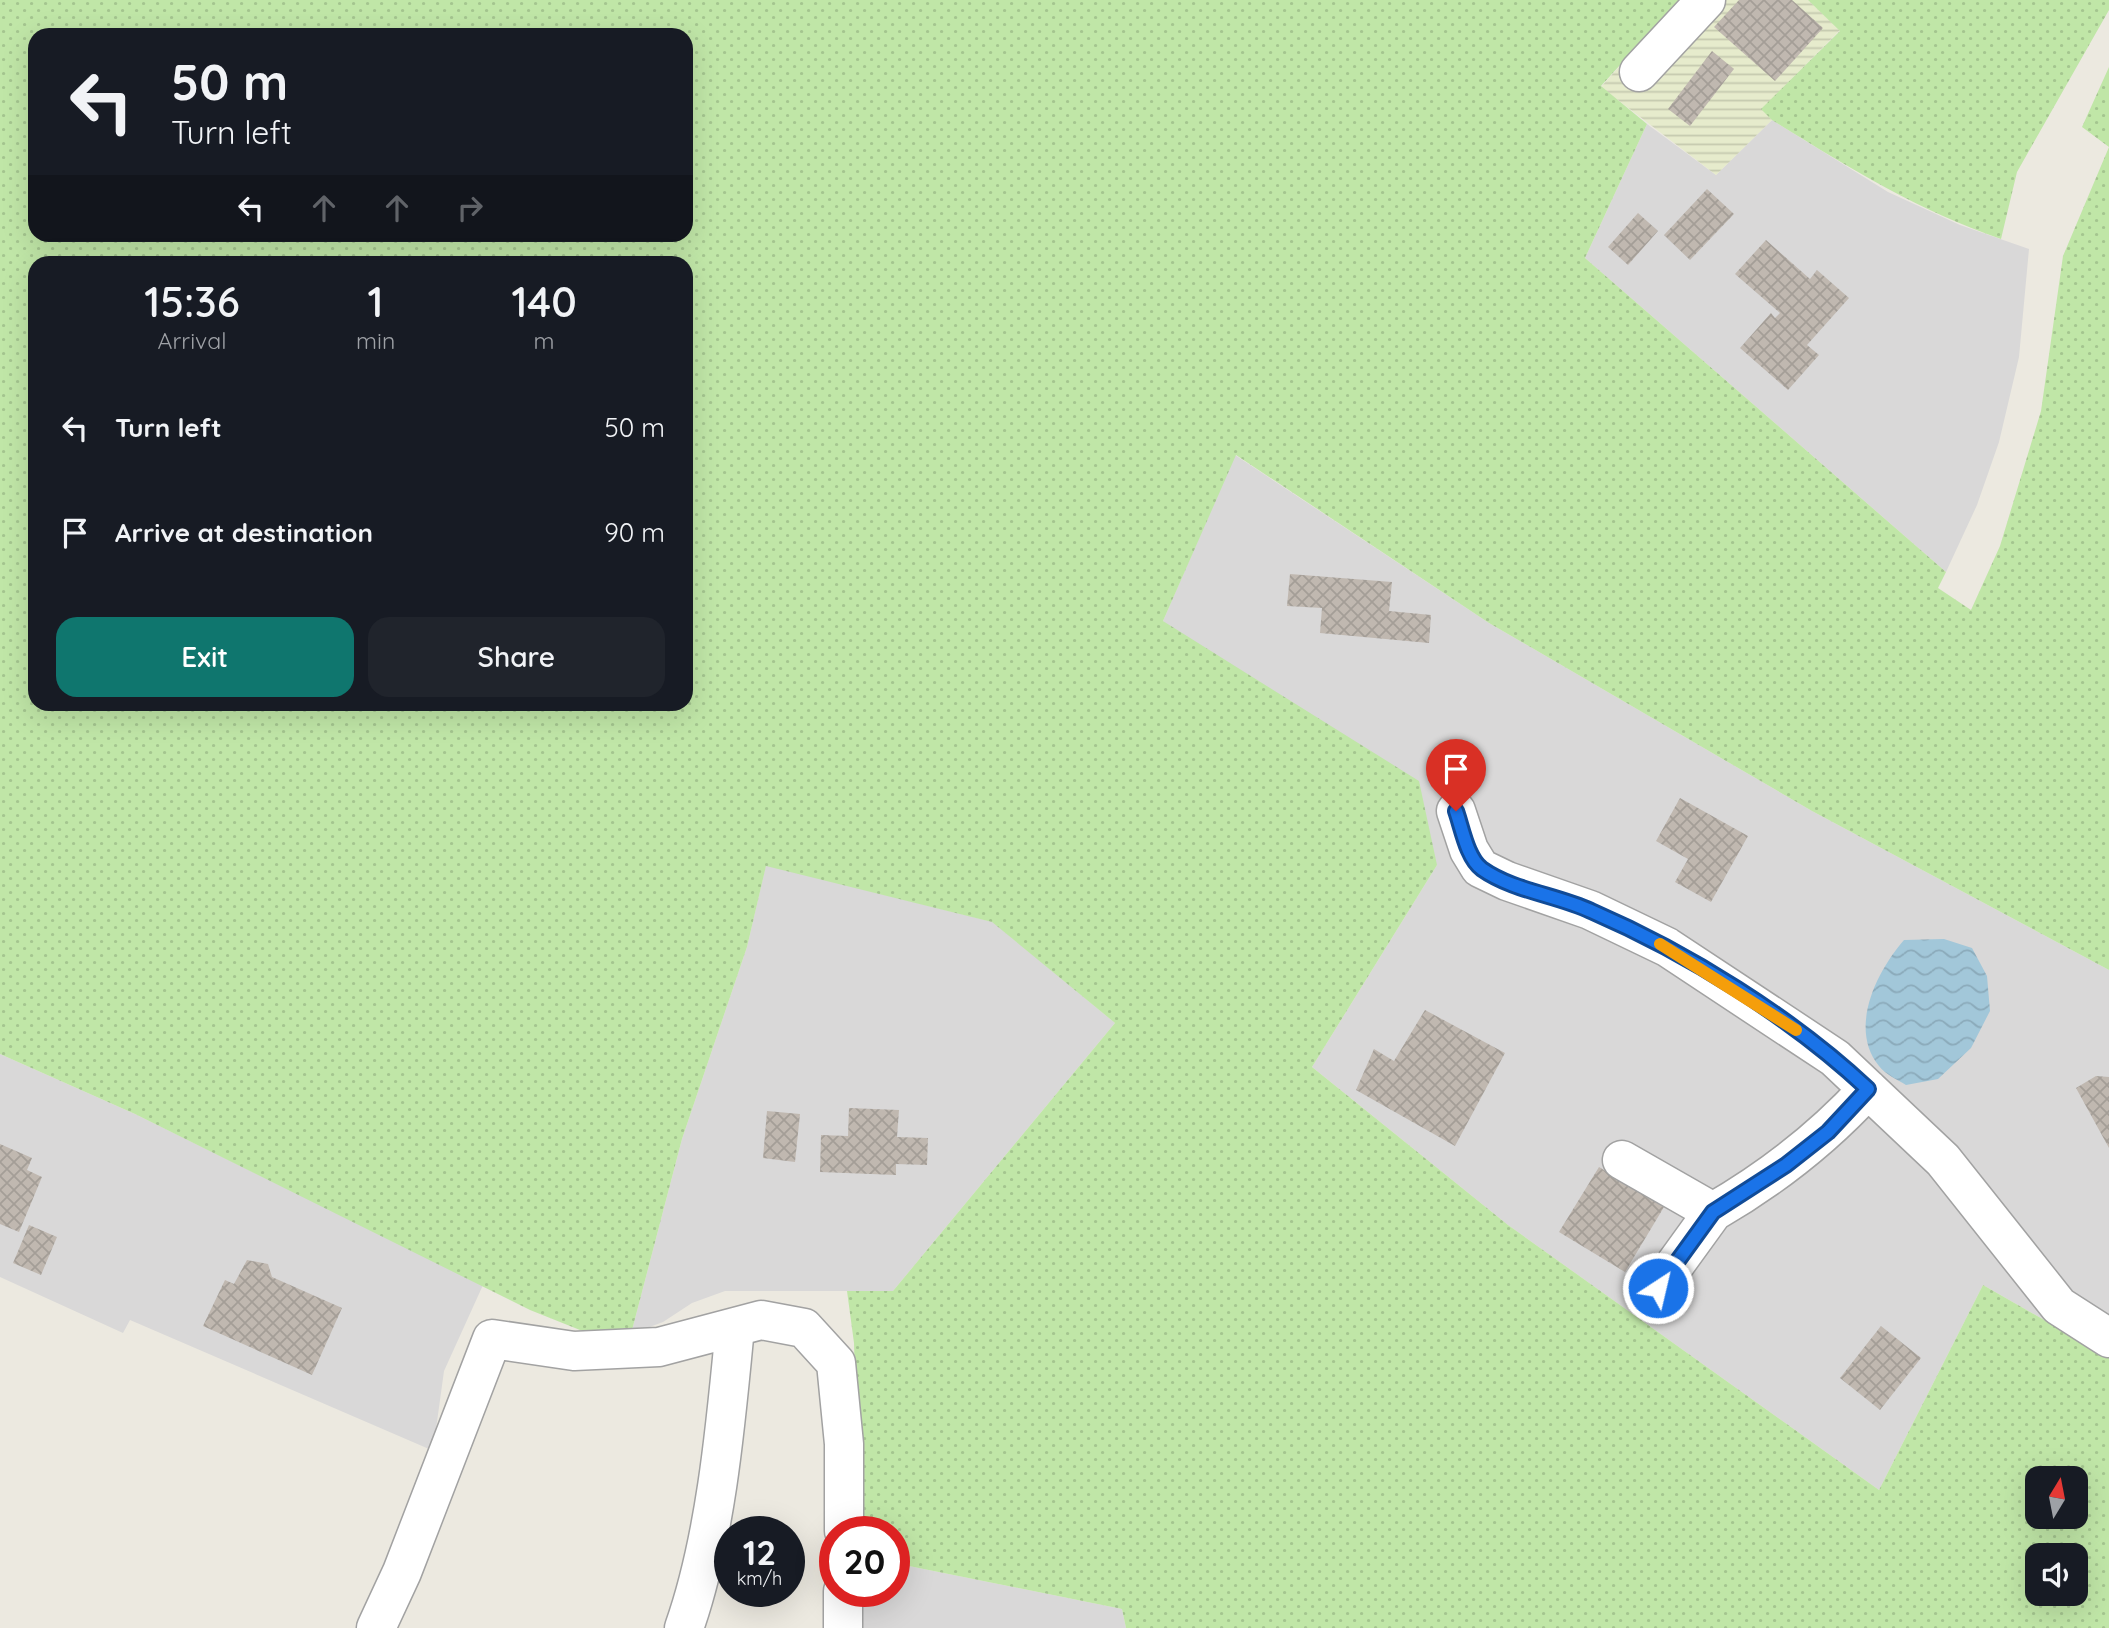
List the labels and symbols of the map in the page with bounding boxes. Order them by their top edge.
pin [1426,739,1486,811]
position arrow [1621,1251,1695,1325]
north arrow [2025,1466,2088,1530]
speed limit sign: 20 [819,1516,910,1607]

